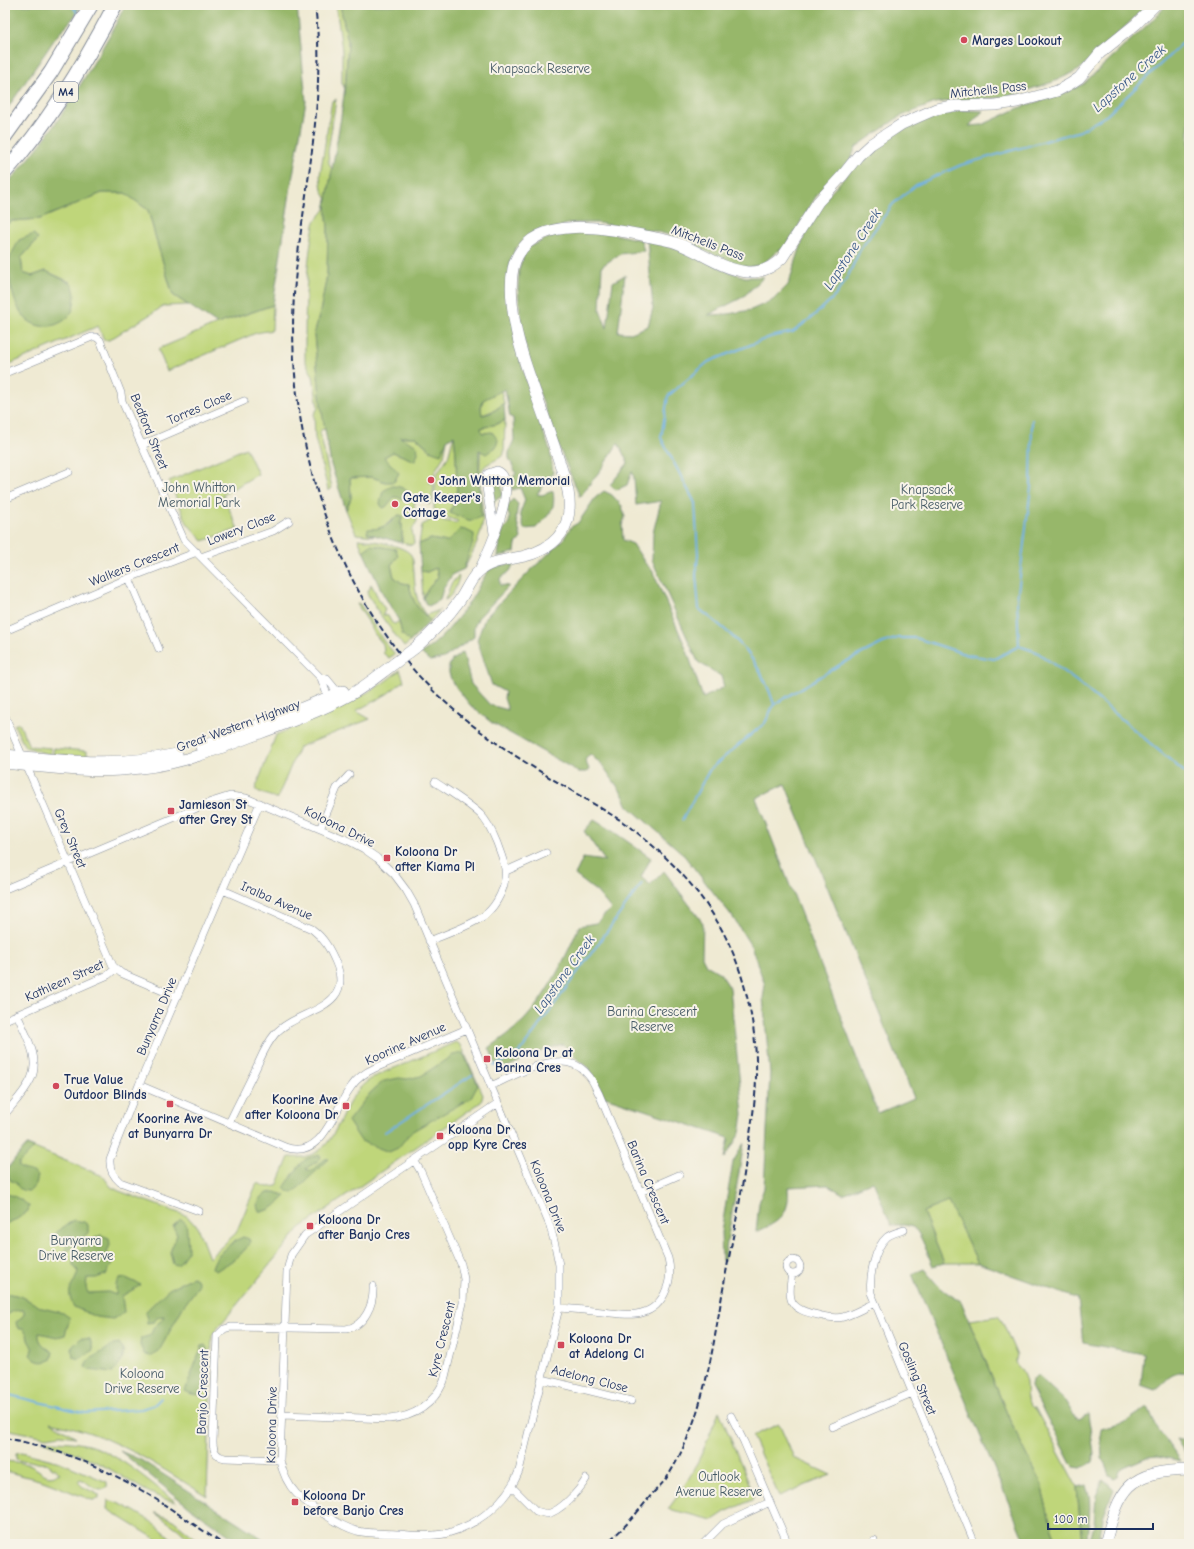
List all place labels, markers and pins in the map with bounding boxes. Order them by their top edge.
place label: Marges Lookout [972,33,1062,48]
marker: Marges Lookout [959,35,969,45]
place label: John Whitton Memorial [439,473,570,488]
marker: John Whitton Memorial [426,475,436,485]
place label: Gate Keeper's Cottage [403,490,481,520]
marker: Gate Keeper's Cottage [390,499,400,509]
place label: Jamieson St after Grey St [179,797,253,827]
marker: Jamieson St after Grey St [166,806,176,816]
place label: Koloona Dr after Kiama Pl [395,844,475,874]
marker: Koloona Dr after Kiama Pl [382,853,392,863]
place label: Koloona Dr at Barina Cres [495,1045,573,1075]
marker: Koloona Dr at Barina Cres [482,1054,492,1064]
place label: True Value Outdoor Blinds [64,1072,147,1102]
marker: True Value Outdoor Blinds [51,1081,61,1091]
place label: Koorine Ave after Koloona Dr [245,1092,339,1122]
marker: Koorine Ave at Bunyarra Dr [165,1099,175,1109]
marker: Koorine Ave after Koloona Dr [341,1101,351,1111]
place label: Koorine Ave at Bunyarra Dr [128,1111,213,1141]
place label: Koloona Dr opp Kyre Cres [448,1122,527,1152]
marker: Koloona Dr opp Kyre Cres [435,1131,445,1141]
place label: Koloona Dr after Banjo Cres [318,1212,410,1242]
marker: Koloona Dr after Banjo Cres [305,1221,315,1231]
place label: Koloona Dr at Adelong Cl [569,1331,644,1361]
marker: Koloona Dr at Adelong Cl [556,1340,566,1350]
place label: Koloona Dr before Banjo Cres [303,1488,404,1518]
marker: Koloona Dr before Banjo Cres [290,1497,300,1507]

